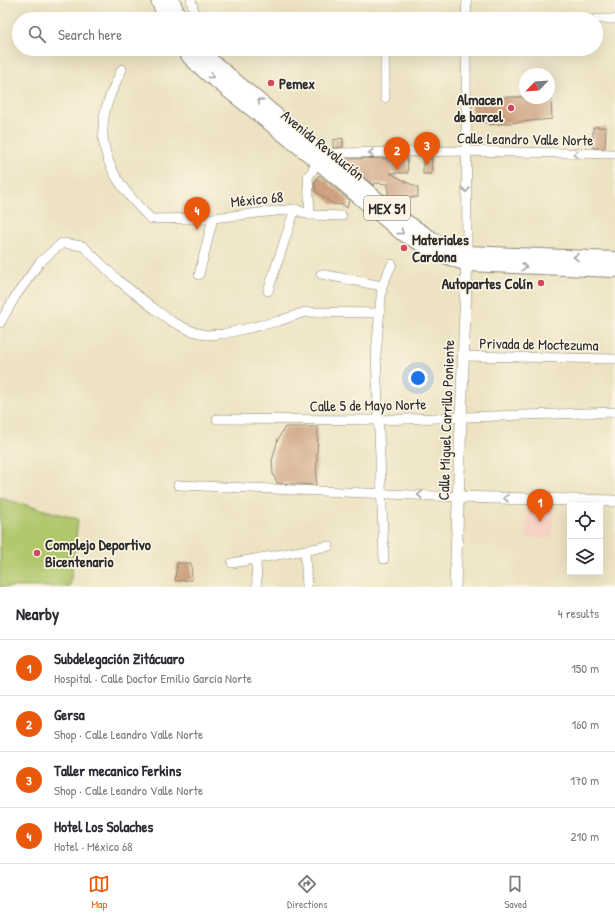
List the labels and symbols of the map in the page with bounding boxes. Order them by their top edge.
north arrow [519,68,555,104]
one-way arrow [207,72,214,79]
place label: Pemex [279,73,315,94]
marker: Pemex [266,78,276,88]
place label: Almacen de barcel [454,89,504,127]
one-way arrow [257,99,264,106]
marker: Almacen de barcel [506,103,516,113]
street label: Avenida Revolución [277,105,369,185]
street label: Calle Leandro Valle Norte [457,127,593,151]
pin: 3 [414,132,440,165]
pin: 2 [384,137,410,170]
one-way arrow [368,149,374,157]
one-way arrow [573,149,579,158]
street label: México 68 [230,186,284,212]
one-way arrow [462,187,470,193]
road number: MEX 51 [364,196,410,220]
pin: 4 [184,197,210,230]
one-way arrow [397,228,404,235]
place label: Materiales Cardona [412,229,469,267]
marker: Materiales Cardona [399,243,409,253]
one-way arrow [573,253,579,262]
one-way arrow [521,262,527,271]
place label: Autopartes Colín [442,273,533,295]
marker: Autopartes Colín [536,278,546,288]
street label: Privada de Moctezuma [479,332,599,356]
street label: Calle Miguel Carrillo Poniente [433,339,459,501]
your location [408,368,428,388]
street label: Calle 5 de Mayo Norte [310,393,427,417]
pin: 1 [527,489,553,522]
one-way arrow [417,491,423,500]
one-way arrow [503,494,509,502]
place label: Complejo Deportivo Bicentenario [45,534,151,572]
marker: Complejo Deportivo Bicentenario [32,548,42,558]

